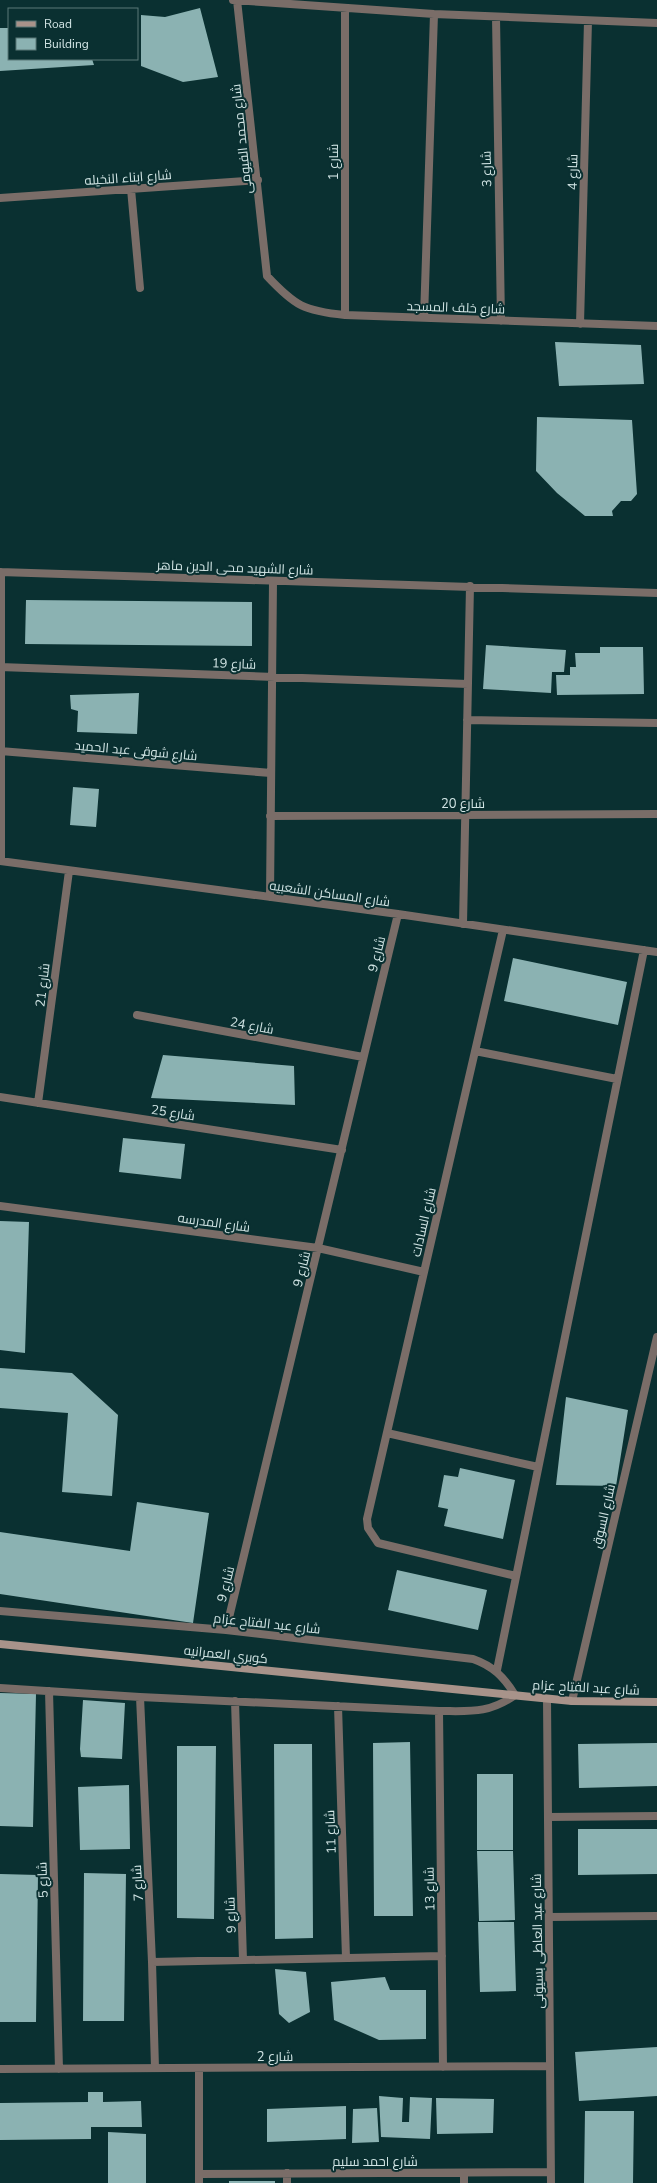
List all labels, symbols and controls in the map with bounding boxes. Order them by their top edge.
legend [8,8,138,60]
text: Road [44,16,72,32]
text: Building [44,36,89,52]
street label: شارع محمد الفيومى [227,83,257,195]
street label: شارع 1 [325,144,343,180]
street label: شارع 3 [478,151,496,187]
street label: شارع 4 [564,154,582,190]
street label: شارع ابناء النخيله [84,166,172,190]
street label: شارع خلف المسجد [406,297,506,319]
street label: شارع الشهيد محى الدين ماهر [155,556,314,580]
street label: شارع 19 [212,654,256,674]
street label: شارع شوقى عبد الحميد [74,737,198,765]
street label: شارع 20 [441,795,485,813]
street label: شارع المساكن الشعبيه [268,877,391,911]
street label: شارع 9 [364,934,390,974]
street label: شارع 21 [31,962,55,1008]
street label: شارع 24 [228,1013,275,1039]
street label: شارع 25 [150,1101,196,1125]
street label: شارع السادات [407,1186,441,1259]
street label: شارع المدرسه [176,1209,251,1237]
street label: شارع 9 [289,1249,315,1289]
street label: شارع السوق [588,1482,620,1550]
street label: شارع 9 [213,1564,239,1604]
street label: شارع عبد الفتاح عزام [213,1609,321,1639]
street label: كوبري العمرانيه [183,1642,269,1669]
street label: شارع عبد الفتاح عزام [532,1676,640,1700]
street label: شارع 11 [321,1810,341,1854]
street label: شارع 5 [33,1861,53,1898]
street label: شارع 7 [128,1864,148,1902]
street label: شارع 13 [421,1867,439,1911]
street label: شارع عبد العاطى بسيونى [528,1873,548,2009]
street label: شارع 9 [221,1896,241,1933]
street label: شارع 2 [257,2048,293,2066]
street label: شارع احمد سليم [332,2153,418,2171]

